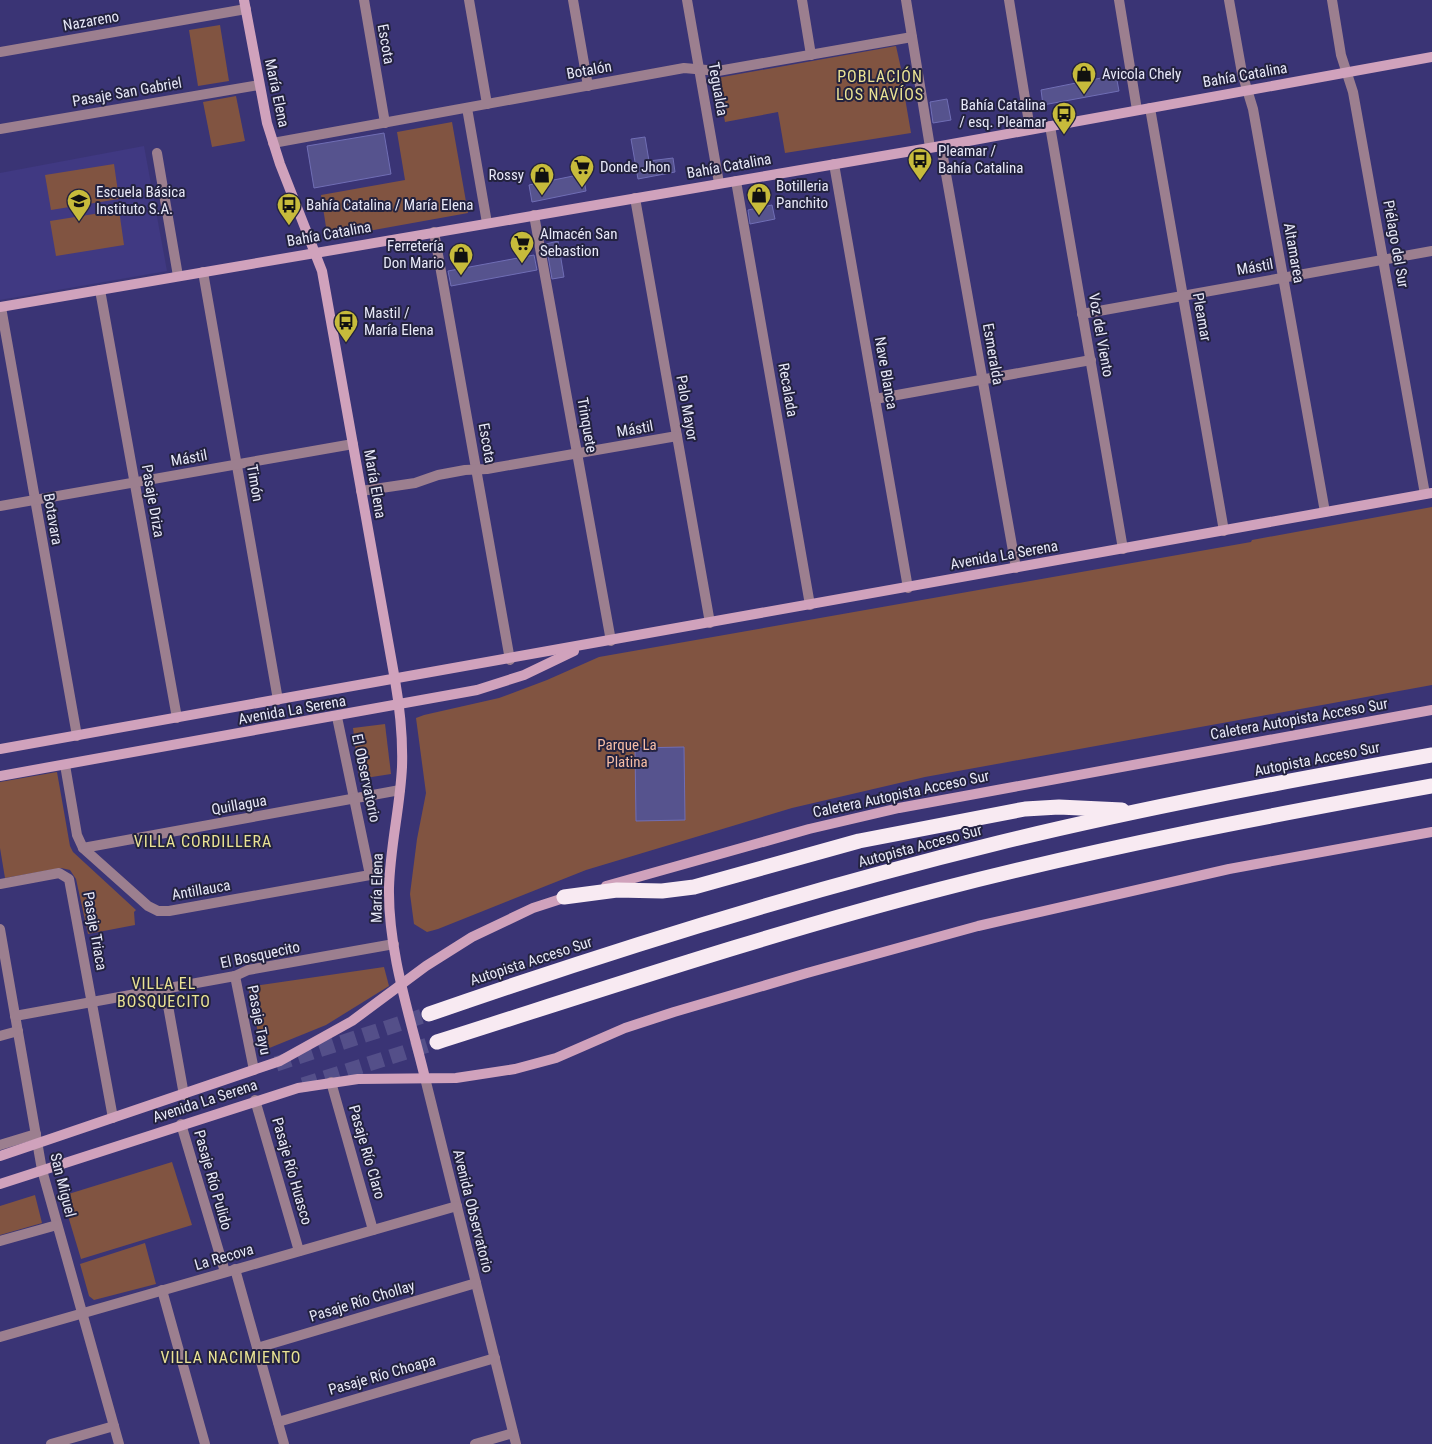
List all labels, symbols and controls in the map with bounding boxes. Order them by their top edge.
street label: Nazareno [62,7,120,35]
street label: Escota [374,23,398,65]
street label: María Elena [261,57,293,129]
street label: Botalón [565,57,613,83]
street label: Bahía Catalina [1201,59,1289,91]
street label: Tegualda [704,61,732,117]
shop icon: Avicola Chely [1071,61,1097,95]
place label: Avicola Chely [1102,65,1181,83]
district label: POBLACIÓN LOS NAVÍOS [836,66,924,104]
street label: Pasaje San Gabriel [71,74,183,110]
place label: Bahía Catalina / esq. Pleamar [959,96,1046,131]
bus stop icon: Bahía Catalina / esq. Pleamar [1051,101,1077,135]
place label: Pleamar / Bahía Catalina [938,142,1023,177]
bus stop icon: Pleamar / Bahía Catalina [907,147,933,181]
street label: Bahía Catalina [685,150,773,182]
supermarket icon: Donde Jhon [569,154,595,188]
place label: Donde Jhon [600,158,671,176]
shop icon: Rossy [529,162,555,196]
place label: Rossy [489,166,524,184]
place label: Botilleria Panchito [776,177,829,212]
shop icon: Botilleria Panchito [746,182,772,216]
place label: Escuela Básica Instituto S.A. [96,183,185,218]
school or university icon: Escuela Básica Instituto S.A. [66,188,92,222]
bus stop icon: Bahía Catalina / María Elena [276,192,302,226]
place label: Bahía Catalina / María Elena [306,196,474,214]
street label: Piélago del Sur [1379,199,1413,290]
street label: Bahía Catalina [285,218,373,250]
street label: Altamarea [1280,221,1308,285]
place label: Almacén San Sebastion [540,225,617,260]
supermarket icon: Almacén San Sebastion [509,230,535,264]
place label: Ferretería Don Mario [383,237,444,272]
shop icon: Ferretería Don Mario [448,242,474,276]
street label: Mástil [1235,255,1275,279]
street label: Pleamar [1189,291,1215,343]
street label: Voz del Viento [1085,292,1117,378]
place label: Mastil / María Elena [364,304,434,339]
bus stop icon: Mastil / María Elena [333,309,359,343]
street label: Esmeralda [979,322,1007,386]
street label: Nave Blanca [871,335,901,411]
street label: Recalada [774,362,802,418]
street label: Palo Mayor [672,374,702,443]
street label: Trinquete [573,396,601,454]
street label: Mástil [615,417,655,441]
street label: Escota [475,422,499,464]
street label: Mástil [169,446,209,470]
street label: María Elena [360,448,390,520]
street label: Pasaje Driza [138,463,168,539]
street label: Timón [243,463,267,503]
street label: Botavara [40,492,66,546]
street label: Avenida La Serena [949,537,1059,573]
street label: Avenida La Serena [237,692,347,728]
street label: Caletera Autopista Acceso Sur [1209,694,1390,743]
street label: El Observatorio [348,732,384,824]
park label: Parque La Platina [597,736,657,771]
street label: Autopista Acceso Sur [1253,738,1382,780]
street label: Caletera Autopista Acceso Sur [811,766,991,822]
street label: Quillagua [210,791,268,819]
street label: Autopista Acceso Sur [856,821,984,871]
district label: VILLA CORDILLERA [134,832,272,851]
street label: María Elena [367,853,387,923]
street label: Antillauca [170,876,232,904]
street label: Pasaje Triaca [79,890,111,972]
street label: Autopista Acceso Sur [468,933,595,989]
street label: El Bosquecito [219,938,301,972]
district label: VILLA EL BOSQUECITO [117,974,211,1011]
street label: Pasaje Tayu [243,984,275,1056]
street label: Avenida La Serena [150,1076,260,1126]
street label: Pasaje Río Claro [345,1103,389,1201]
street label: Pasaje Río Huasco [268,1115,316,1227]
street label: Pasaje Río Pulido [190,1128,236,1232]
street label: Avenida Observatorio [449,1148,497,1274]
street label: San Miguel [46,1151,80,1219]
street label: La Recova [192,1240,256,1274]
street label: Pasaje Río Chollay [307,1276,417,1326]
district label: VILLA NACIMIENTO [161,1348,301,1367]
street label: Pasaje Río Choapa [326,1351,438,1399]

